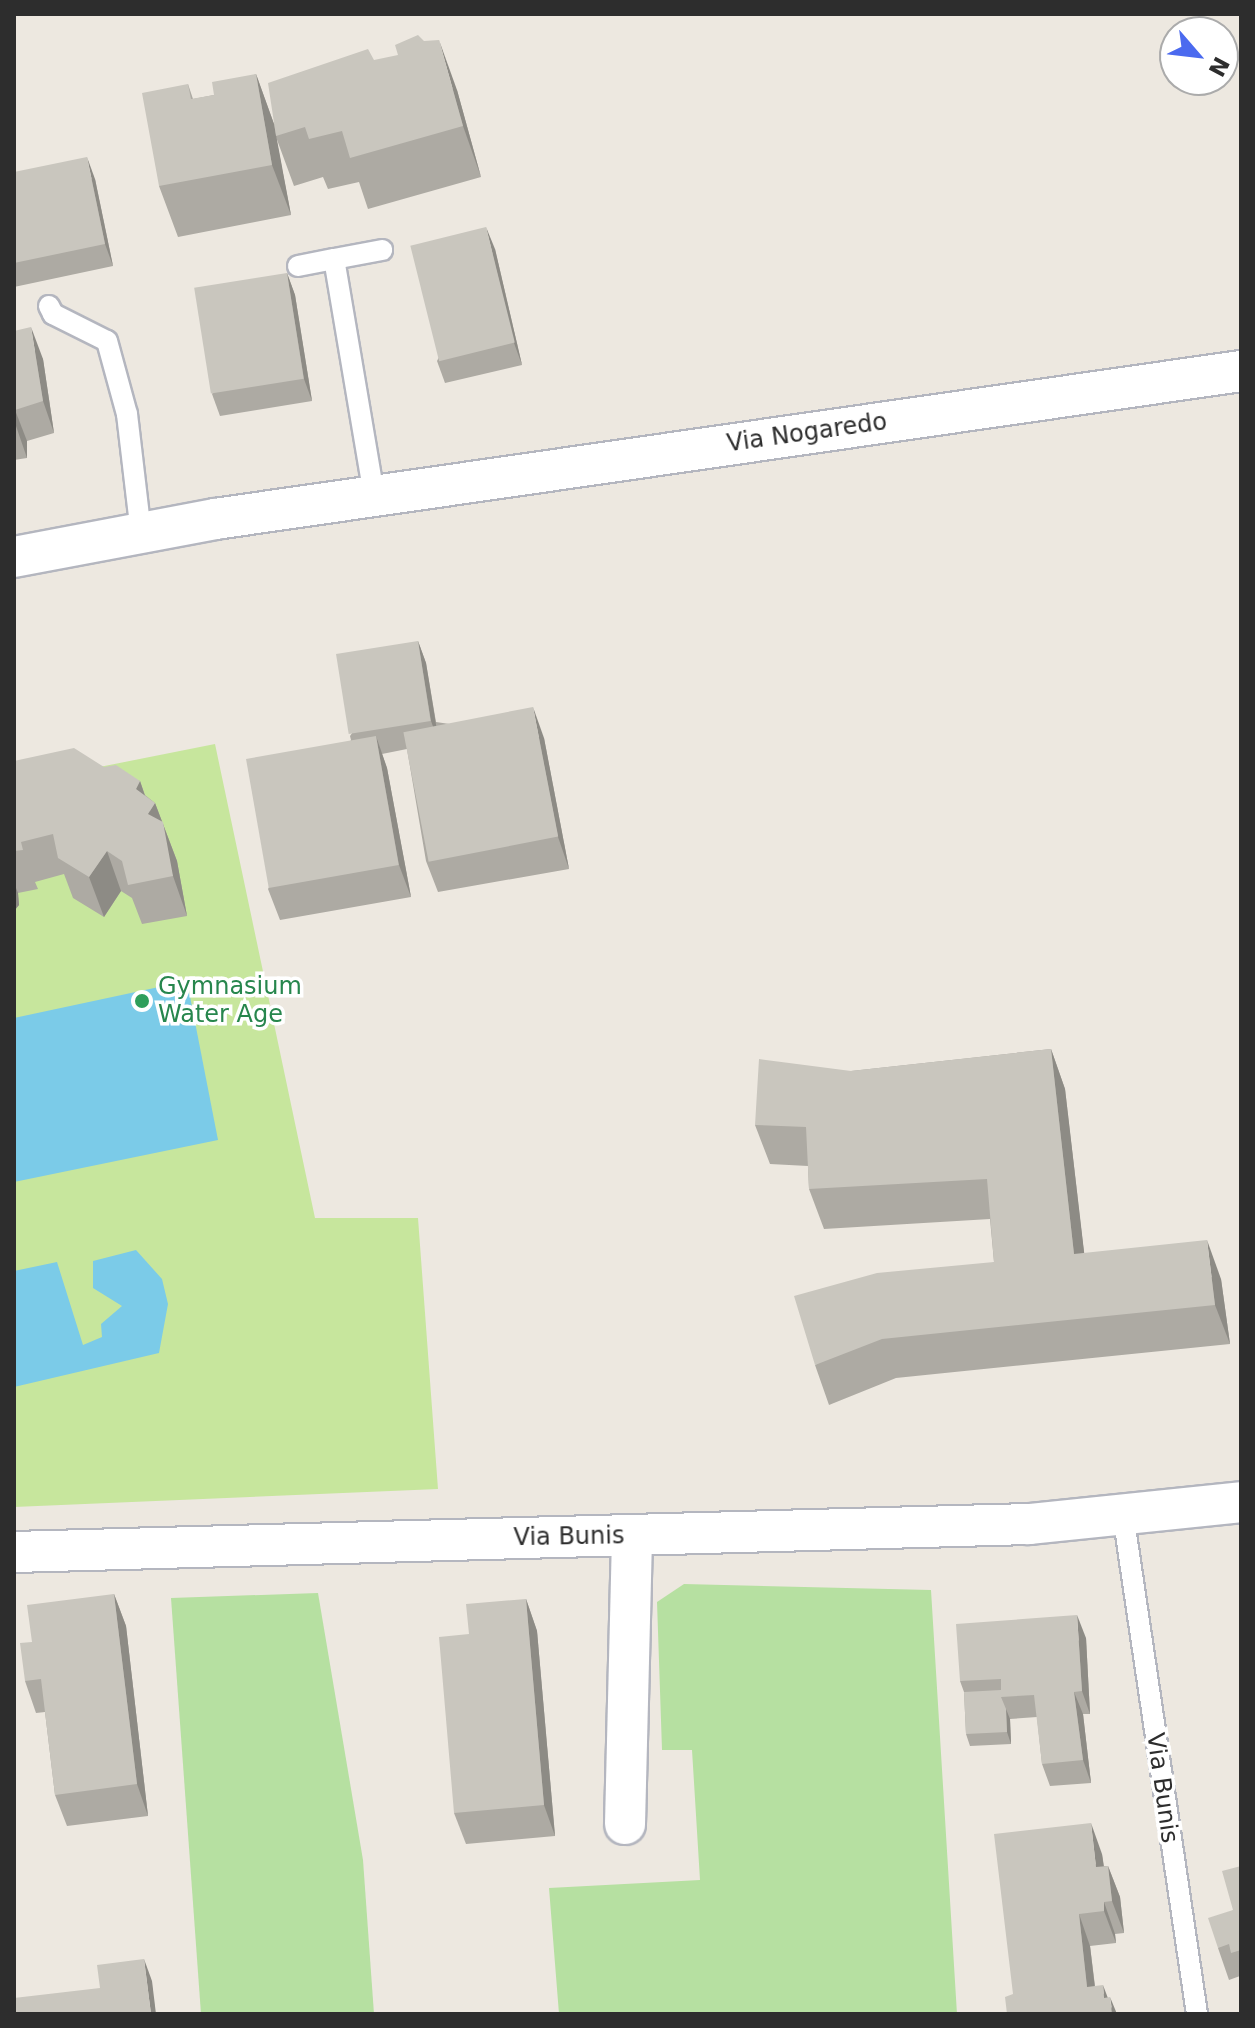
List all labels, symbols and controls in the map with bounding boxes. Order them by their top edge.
north arrow [1159,16,1239,96]
text: N [1204,53,1234,81]
street label: Via Nogaredo [725,408,889,458]
place label: Gymnasium Water Age [158,973,302,1029]
marker: Gymnasium Water Age [133,992,151,1010]
street label: Via Bunis [513,1522,625,1552]
street label: Via Bunis [1140,1731,1184,1845]

